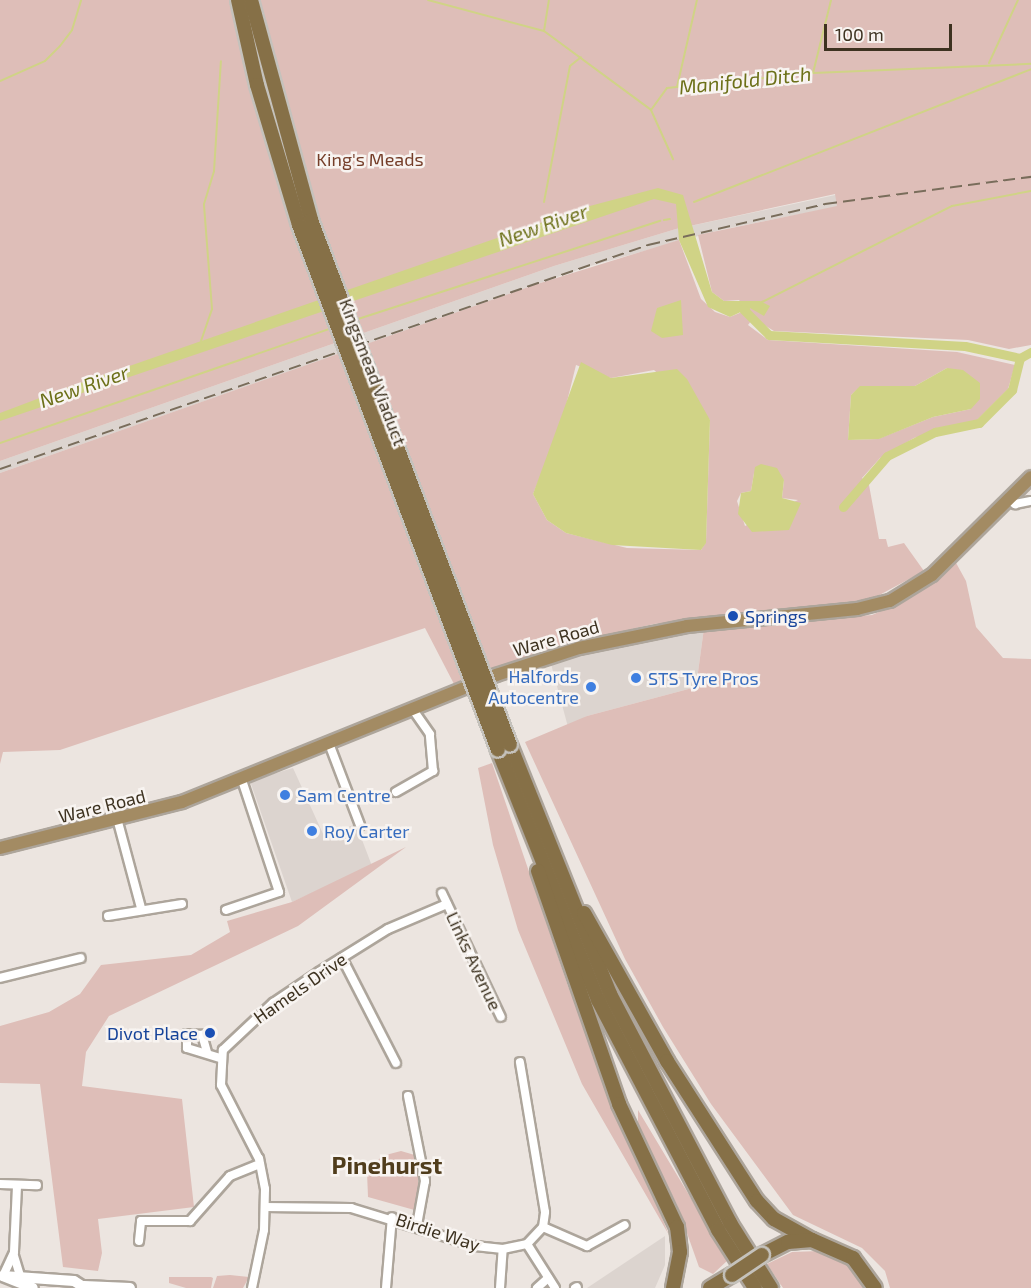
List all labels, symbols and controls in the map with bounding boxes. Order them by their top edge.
scale bar [827,12,954,50]
text: 100 m [835,23,884,45]
water label: Manifold Ditch [678,61,812,99]
park label: King's Meads [316,148,424,170]
water label: New River [495,199,591,251]
street label: Kingsmead Viaduct [335,295,411,449]
water label: New River [36,360,132,412]
place label: Springs [745,605,807,627]
marker: Springs [726,609,740,623]
street label: Ware Road [510,615,602,661]
place label: Halfords Autocentre [488,666,579,708]
place label: STS Tyre Pros [648,667,759,689]
marker: STS Tyre Pros [629,671,643,685]
marker: Halfords Autocentre [584,680,598,694]
place label: Sam Centre [297,784,391,806]
street label: Ware Road [56,785,148,827]
marker: Sam Centre [278,788,292,802]
place label: Roy Carter [324,820,410,842]
marker: Roy Carter [305,824,319,838]
street label: Links Avenue [442,908,506,1014]
street label: Hamels Drive [249,948,351,1028]
place label: Divot Place [107,1022,198,1044]
marker: Divot Place [203,1026,217,1040]
district label: Pinehurst [332,1151,442,1179]
street label: Birdie Way [393,1208,483,1256]

